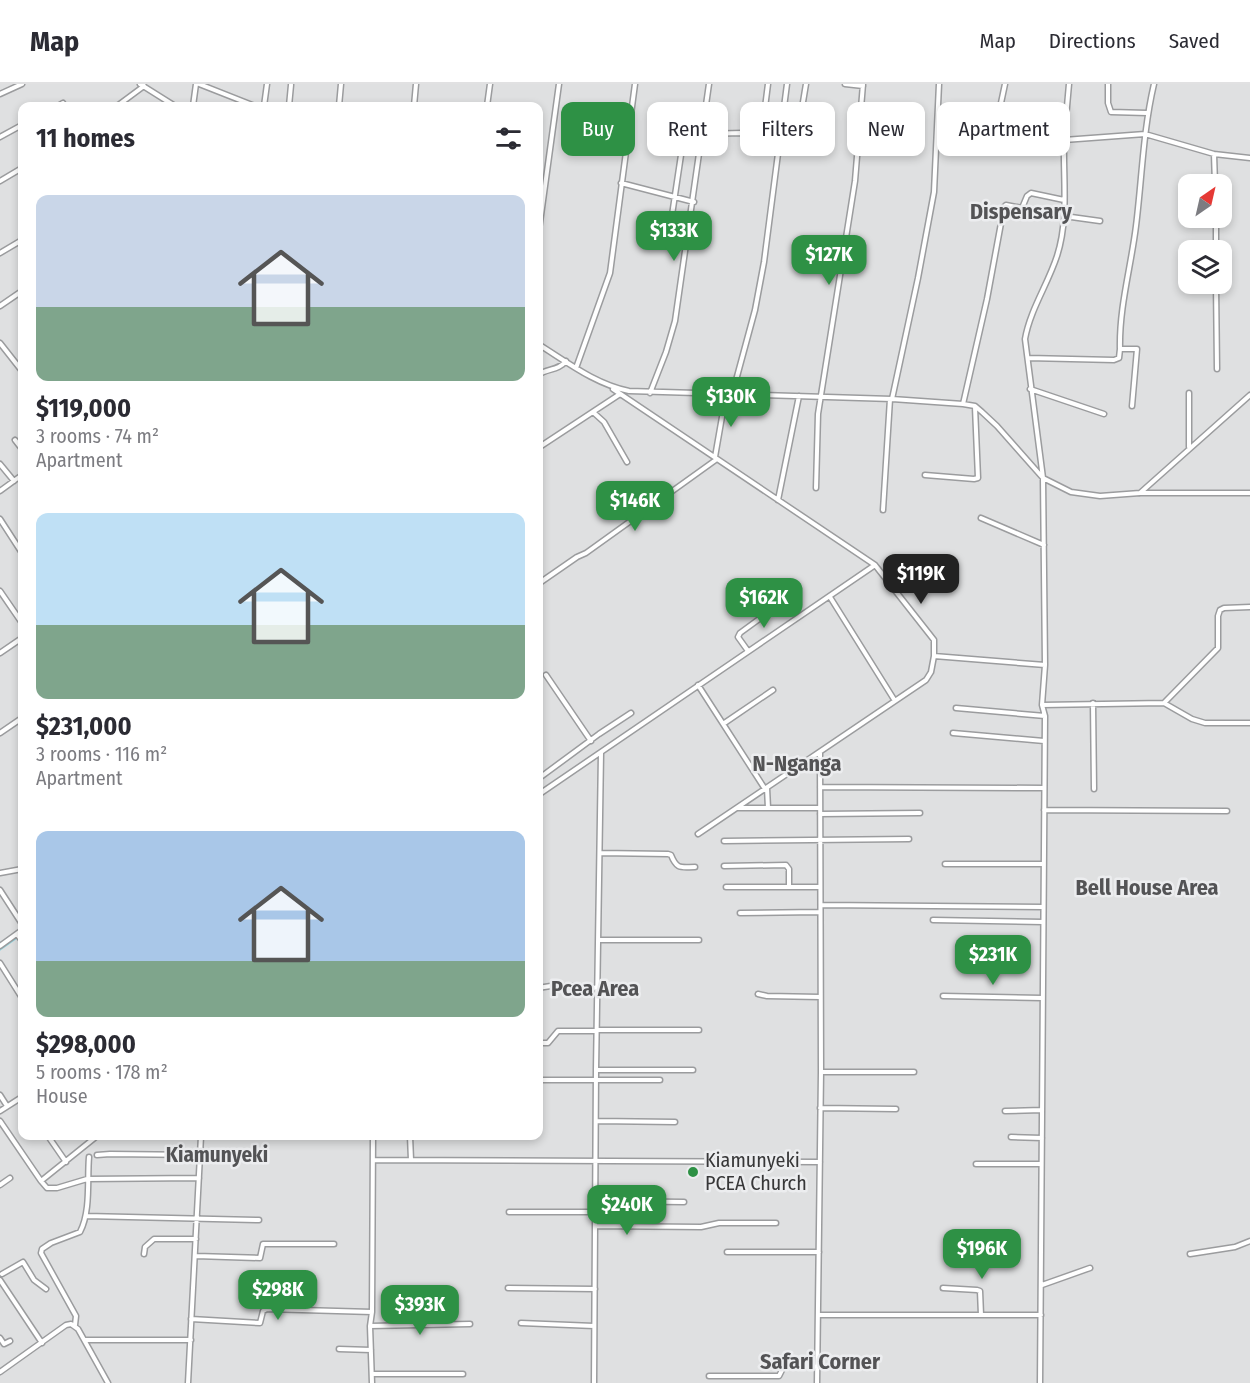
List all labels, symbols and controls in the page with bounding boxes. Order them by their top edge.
text: Map [30,25,79,58]
text: Map [979,28,1016,54]
text: Directions [1049,28,1136,54]
text: Saved [1169,28,1220,54]
chip: Buy [561,102,635,156]
chip: Rent [647,102,728,156]
chip: Filters [740,102,835,156]
chip: New [847,102,925,156]
chip: Apartment [937,102,1070,156]
icon: filters [492,122,525,155]
text: 11 homes [36,123,135,154]
north arrow [1178,174,1232,228]
map controls [1178,174,1232,294]
district label: Dispensary [970,198,1073,225]
pin: $133K [632,211,716,262]
text: $133K [650,218,698,242]
icon: home [227,234,335,342]
pin: $127K [787,235,871,286]
button: layers [1178,240,1232,294]
text: $127K [806,242,853,266]
pin: $130K [689,377,773,428]
text: $130K [706,384,756,408]
text: $119,000 [36,393,131,424]
text: 3 rooms · 74 m² [36,424,159,448]
text: Apartment [36,448,123,472]
pin: $146K [593,481,677,532]
text: $146K [610,488,660,512]
icon: home [227,552,335,660]
pin: $119K [879,554,963,605]
text: $119K [897,561,945,585]
pin: $162K [722,578,806,629]
text: $162K [740,585,788,609]
text: $231,000 [36,711,132,742]
text: 3 rooms · 116 m² [36,742,167,766]
district label: N-Nganga [753,750,841,777]
text: Apartment [36,766,123,790]
icon: home [227,870,335,978]
district label: Bell House Area [1075,874,1219,901]
pin: $231K [951,935,1035,986]
text: $231K [969,942,1017,966]
district label: Pcea Area [551,975,639,1002]
text: $298,000 [36,1029,136,1060]
text: 5 rooms · 178 m² [36,1060,168,1084]
text: House [36,1084,88,1108]
district label: Kiamunyeki [166,1142,268,1168]
place label: Kiamunyeki PCEA Church [705,1148,807,1195]
marker: Kiamunyeki PCEA Church [686,1165,700,1179]
pin: $240K [585,1185,669,1236]
text: $240K [601,1192,653,1216]
pin: $196K [940,1229,1024,1280]
text: $196K [957,1236,1007,1260]
pin: $298K [236,1270,320,1321]
text: $298K [252,1277,304,1301]
pin: $393K [378,1285,462,1336]
text: $393K [395,1292,445,1316]
district label: Safari Corner [760,1348,881,1375]

